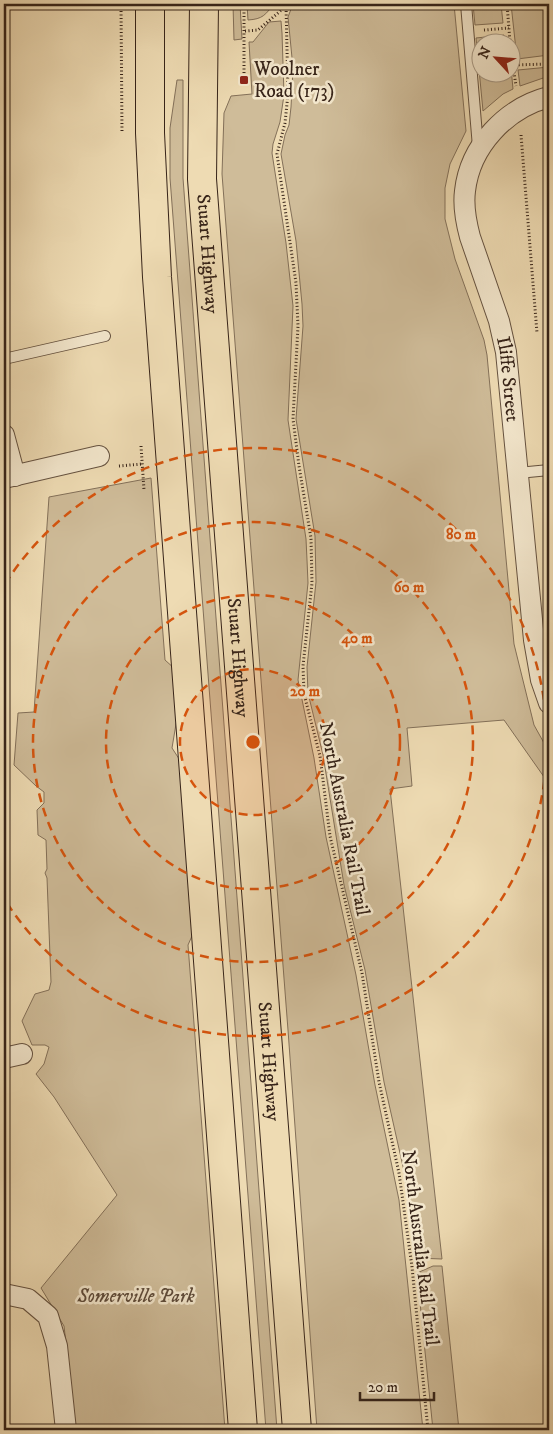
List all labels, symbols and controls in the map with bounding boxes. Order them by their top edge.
north arrow [470,32,520,82]
text: N [475,43,496,62]
place label: Woolner Road (173) [253,58,334,103]
marker: Woolner Road (173) [238,74,250,86]
street label: Stuart Highway [192,193,224,315]
street label: Iliffe Street [491,334,524,423]
text: 80 m [446,525,477,544]
text: 60 m [394,578,425,597]
street label: Stuart Highway [222,597,254,719]
text: 40 m [340,629,373,648]
text: 20 m [290,682,321,701]
street label: North Australia Rail Trail [314,720,374,918]
centre of rings [244,733,262,751]
street label: Stuart Highway [253,1001,285,1123]
street label: North Australia Rail Trail [397,1149,443,1347]
park label: Somerville Park [76,1285,195,1308]
scale bar [360,1369,434,1401]
text: 20 m [368,1378,398,1397]

